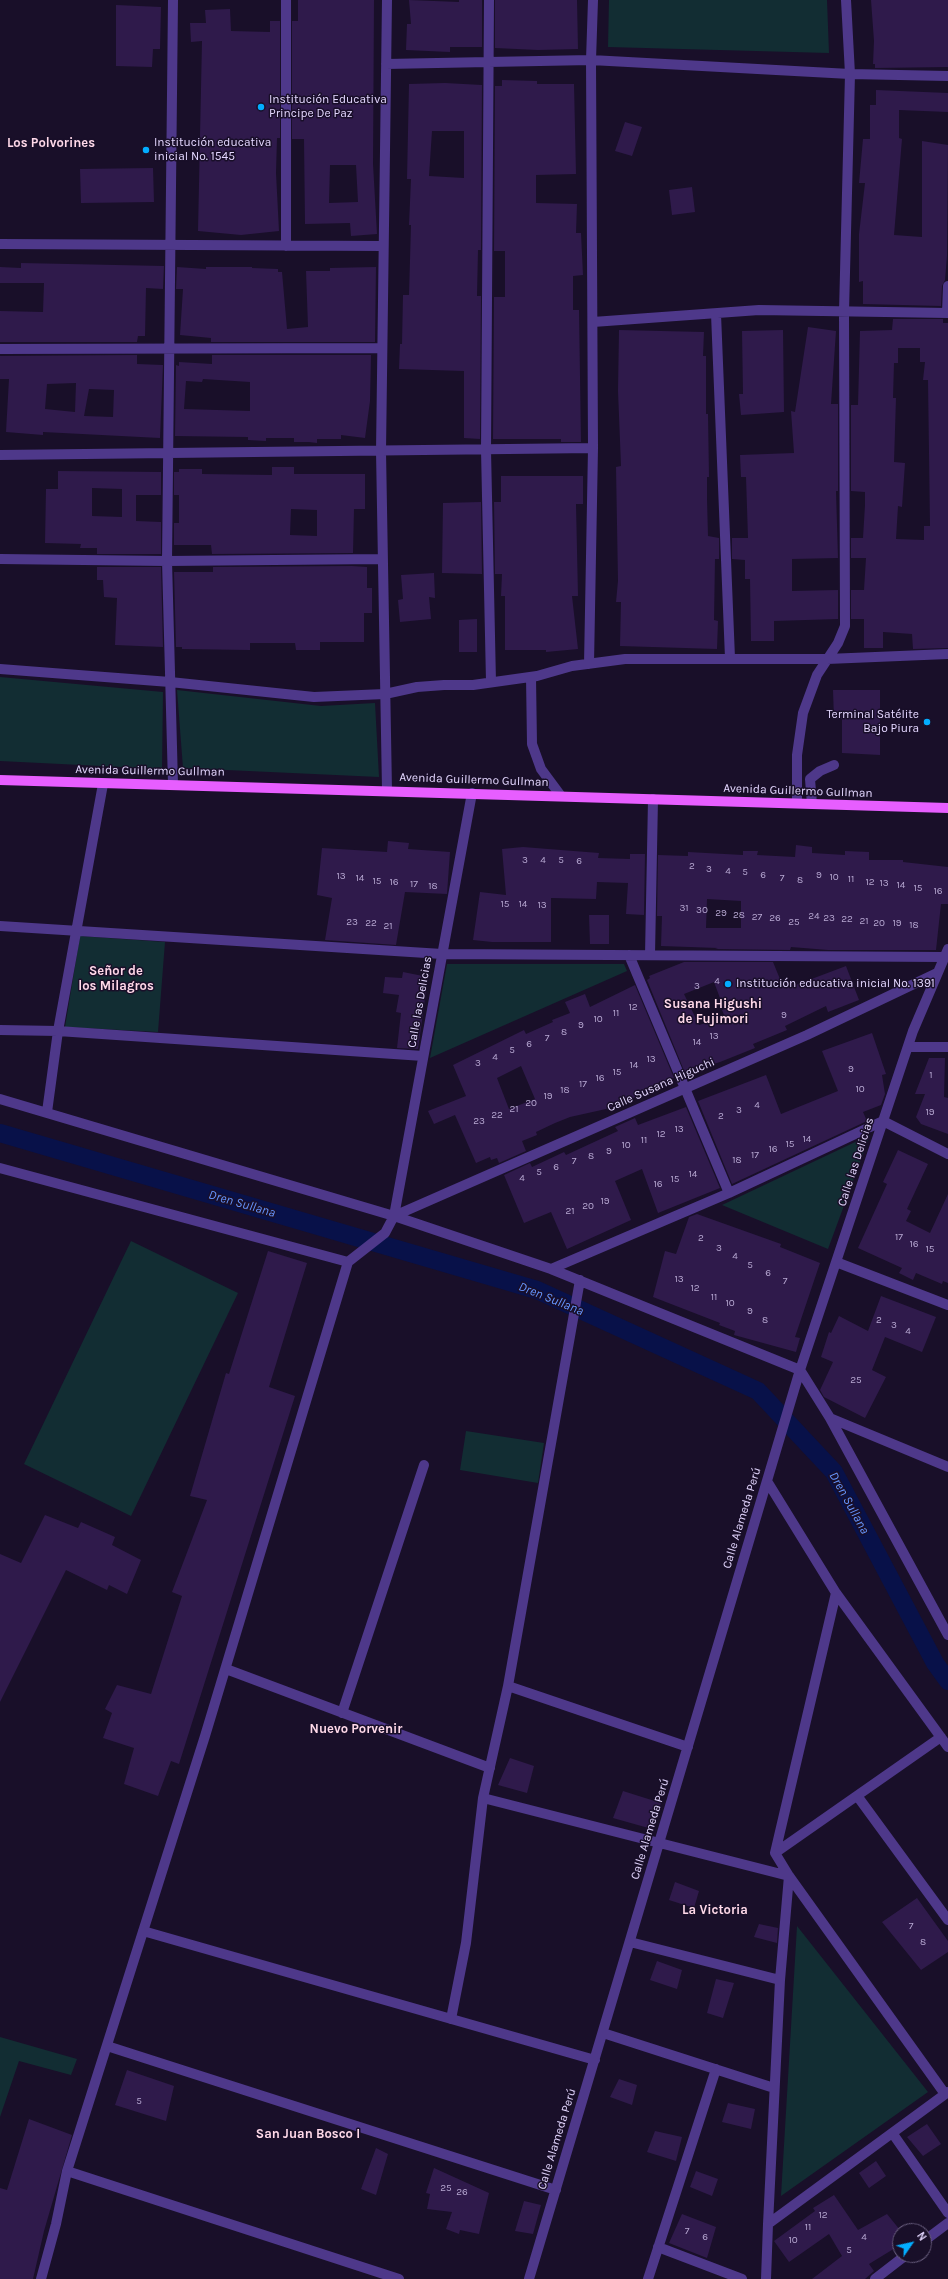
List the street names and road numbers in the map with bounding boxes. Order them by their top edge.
street label: Avenida Guillermo Gullman [75,762,225,780]
street label: Avenida Guillermo Gullman [399,770,549,790]
street label: Avenida Guillermo Gullman [723,781,873,801]
street label: Calle las Delicias [405,955,435,1049]
street label: Calle Susana Higuchi [605,1055,717,1115]
street label: Calle las Delicias [835,1116,877,1208]
street label: Calle Alameda Perú [720,1466,764,1570]
street label: Calle Alameda Perú [628,1777,672,1881]
street label: Calle Alameda Perú [535,2087,579,2191]

